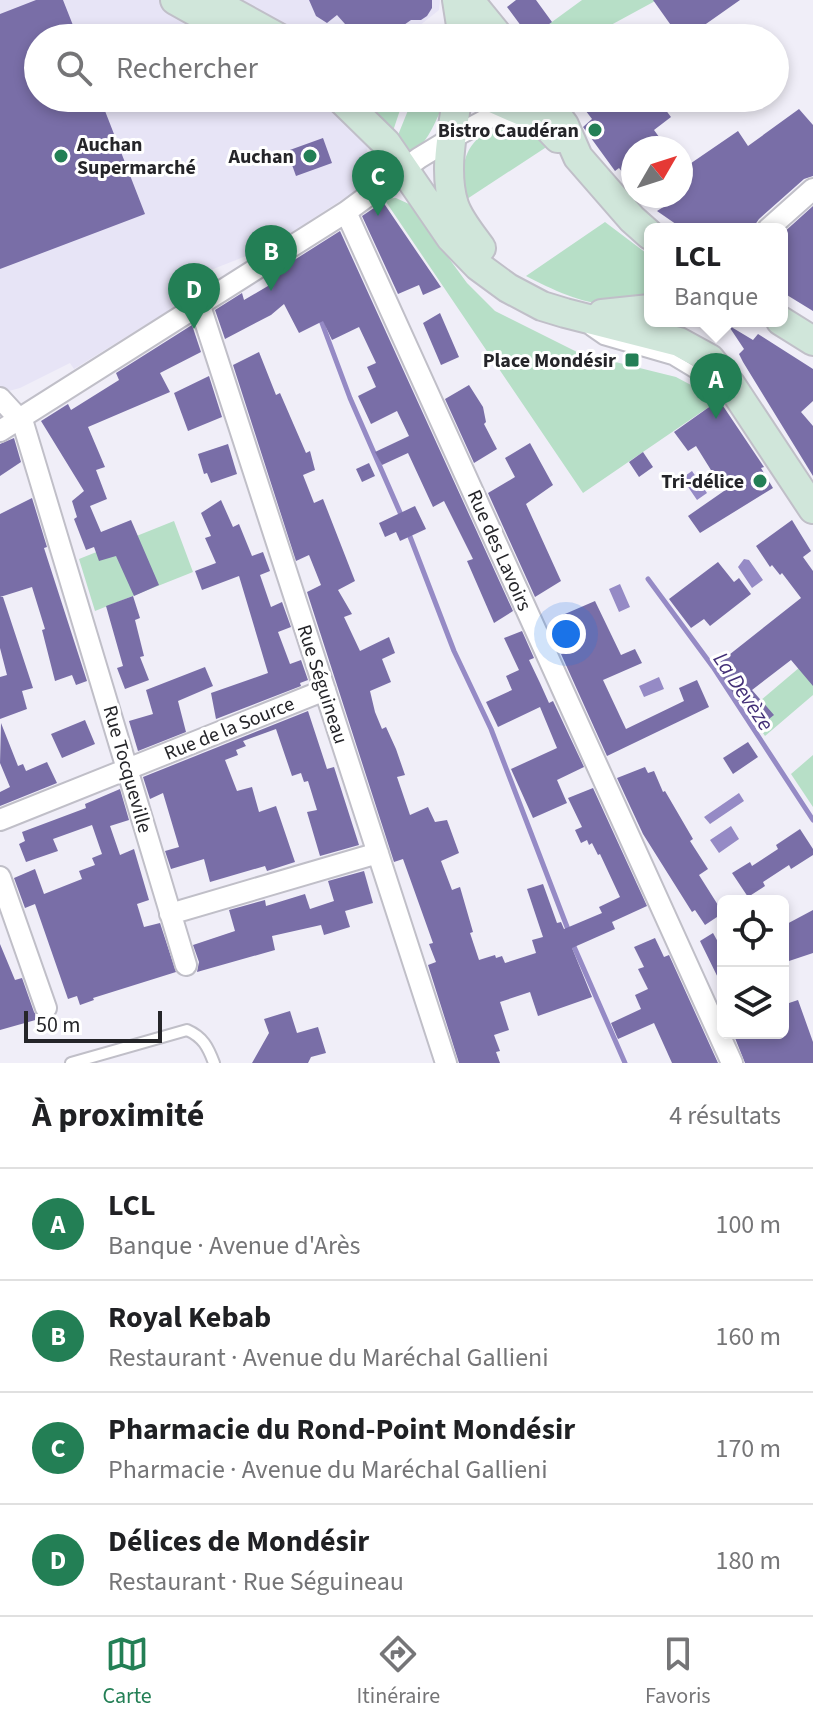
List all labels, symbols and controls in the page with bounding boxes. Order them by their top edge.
search box [24,24,789,112]
icon: search [52,46,96,90]
text: Rechercher [116,47,258,90]
place label: Bistro Caudéran [438,117,579,145]
marker: Bistro Caudéran [586,121,604,139]
place label: Auchan Supermarché [76,131,196,182]
north arrow [621,136,693,208]
place label: Auchan [227,143,294,171]
marker: Auchan Supermarché [52,147,70,165]
marker: Auchan [301,147,319,165]
pin: C [352,150,404,216]
popup [644,223,788,327]
pin: B [245,225,297,291]
text: LCL [674,235,721,278]
pin: D [168,263,220,329]
text: Banque [674,278,758,315]
place label: Place Mondésir [483,347,616,375]
marker: Place Mondésir [623,351,641,369]
pin: A [690,353,742,419]
place label: Tri-délice [661,468,744,496]
marker: Tri-délice [751,472,769,490]
street label: Rue des Lavoirs [460,485,538,615]
your location [546,614,586,654]
street label: Rue Séguineau [290,621,355,748]
water label: La Devèze [705,646,781,737]
street label: Rue de la Source [160,690,299,768]
street label: Rue Tocqueville [95,702,159,836]
map controls [717,895,789,1039]
button: locate [717,895,789,967]
button: layers [717,967,789,1039]
scale bar [24,1007,162,1043]
text: 50 m [36,1009,81,1041]
text: À proximité [32,1091,204,1140]
text: 4 résultats [669,1097,781,1134]
text: LCL [108,1184,155,1227]
text: A [51,1206,65,1243]
text: 100 m [715,1206,781,1243]
text: Banque · Avenue d'Arès [108,1227,360,1264]
text: Royal Kebab [108,1296,271,1339]
text: B [50,1318,66,1355]
text: 160 m [715,1318,781,1355]
text: Restaurant · Avenue du Maréchal Gallieni [108,1339,549,1376]
text: Pharmacie du Rond-Point Mondésir [108,1408,575,1451]
text: C [50,1430,66,1467]
text: 170 m [715,1430,781,1467]
text: Pharmacie · Avenue du Maréchal Gallieni [108,1451,548,1488]
text: Délices de Mondésir [108,1520,369,1563]
text: D [50,1542,66,1579]
text: 180 m [715,1542,781,1579]
text: Restaurant · Rue Séguineau [108,1563,404,1600]
tab: Carte [102,1632,152,1712]
tab: Itinéraire [357,1632,440,1712]
tab: Favoris [645,1632,711,1712]

